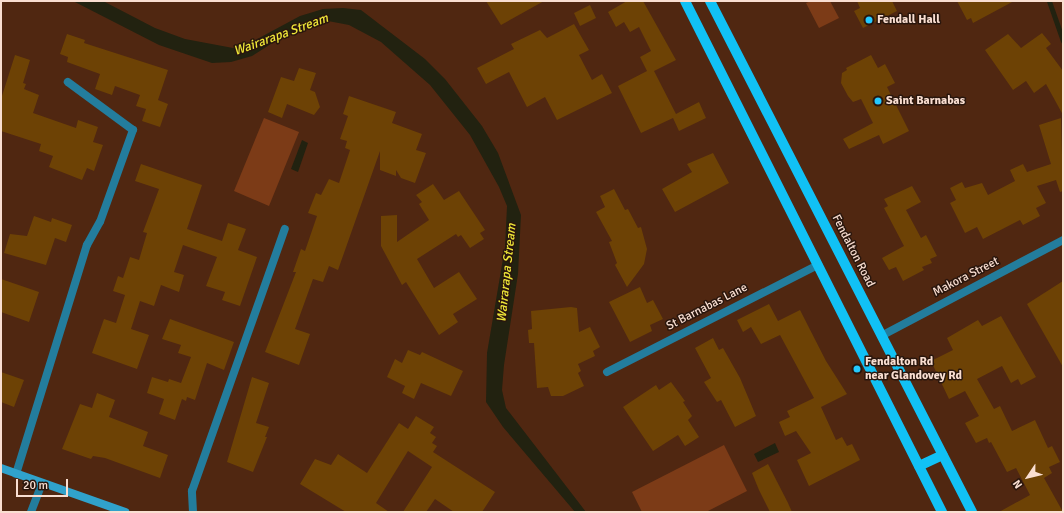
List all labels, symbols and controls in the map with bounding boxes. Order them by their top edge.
water label: Wairarapa Stream [232,11,330,59]
place label: Fendall Hall [877,13,940,27]
marker: Fendall Hall [864,15,874,25]
place label: Saint Barnabas [886,94,965,108]
marker: Saint Barnabas [873,96,883,106]
street label: Fendalton Road [829,212,877,290]
water label: Wairarapa Stream [494,223,520,323]
street label: Makora Street [931,254,1001,300]
street label: St Barnabas Lane [664,280,750,334]
place label: Fendalton Rd near Glandovey Rd [865,355,962,383]
marker: Fendalton Rd near Glandovey Rd [852,364,862,374]
north arrow [1008,457,1048,497]
scale bar [18,471,70,497]
text: N [1010,477,1025,491]
text: 20 m [23,478,48,493]

